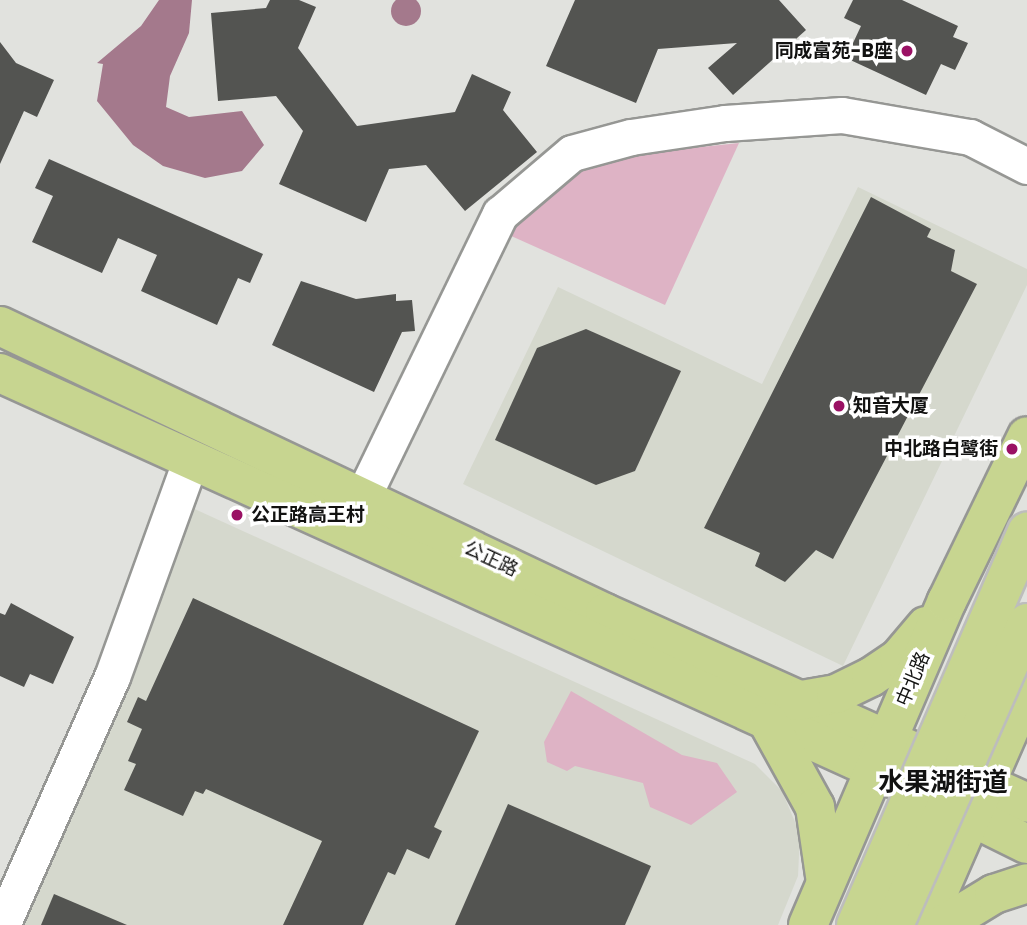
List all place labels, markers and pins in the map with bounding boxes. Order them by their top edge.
place label: 同成富苑-B座 [774,40,893,62]
marker: 同成富苑-B座 [899,43,915,59]
place label: 知音大厦 [853,395,929,417]
marker: 知音大厦 [831,398,847,414]
place label: 中北路白鹭街 [884,438,998,460]
marker: 中北路白鹭街 [1004,441,1020,457]
place label: 公正路高王村 [251,504,365,526]
marker: 公正路高王村 [229,507,245,523]

